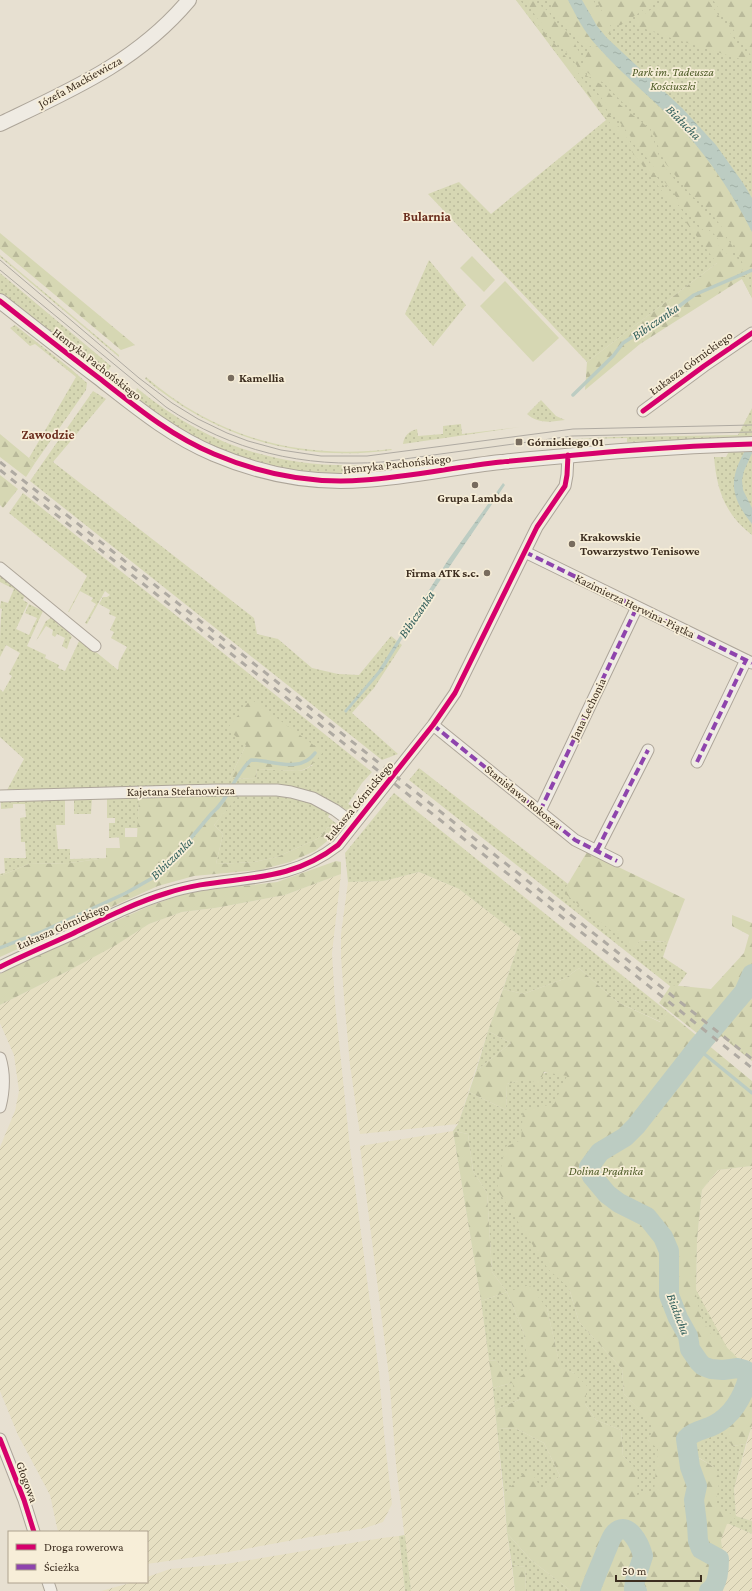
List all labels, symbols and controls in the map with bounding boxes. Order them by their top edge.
street label: Józefa Mackiewicza [35,53,125,111]
park label: Park im. Tadeusza Kościuszki [632,65,714,93]
water label: Białucha [663,102,704,143]
district label: Bularnia [403,209,452,224]
water label: Bibiczanka [629,300,682,343]
street label: Henryka Pachońskiego [50,325,144,403]
street label: Łukasza Górnickiego [647,328,735,398]
place label: Kamellia [239,371,285,385]
marker: Kamellia [226,373,236,383]
district label: Zawodzie [21,427,75,442]
place label: Górnickiego 01 [527,435,604,449]
marker: Górnickiego 01 [514,437,524,447]
street label: Henryka Pachońskiego [342,451,452,477]
marker: Grupa Lambda [470,480,480,490]
place label: Grupa Lambda [437,491,513,505]
place label: Krakowskie Towarzystwo Tenisowe [580,530,700,558]
marker: Krakowskie Towarzystwo Tenisowe [567,539,577,549]
place label: Firma ATK s.c. [406,566,479,580]
marker: Firma ATK s.c. [482,568,492,578]
street label: Kazimierza Herwina-Piątka [573,571,698,641]
water label: Bibiczanka [395,588,438,641]
street label: Jana Lechonia [567,675,609,743]
street label: Łukasza Górnickiego [322,758,396,844]
street label: Stanisława Rokosza [482,762,564,832]
street label: Kajetana Stefanowicza [127,783,236,799]
water label: Bibiczanka [147,834,196,883]
street label: Łukasza Górnickiego [15,899,111,953]
park label: Dolina Prądnika [569,1164,644,1178]
water label: Białucha [664,1291,693,1337]
street label: Głogowa [13,1460,41,1505]
legend [8,1531,148,1583]
text: Droga rowerowa [44,1540,124,1554]
scale bar [616,1557,701,1583]
text: Ścieżka [44,1560,80,1574]
text: 50 m [622,1564,647,1578]

